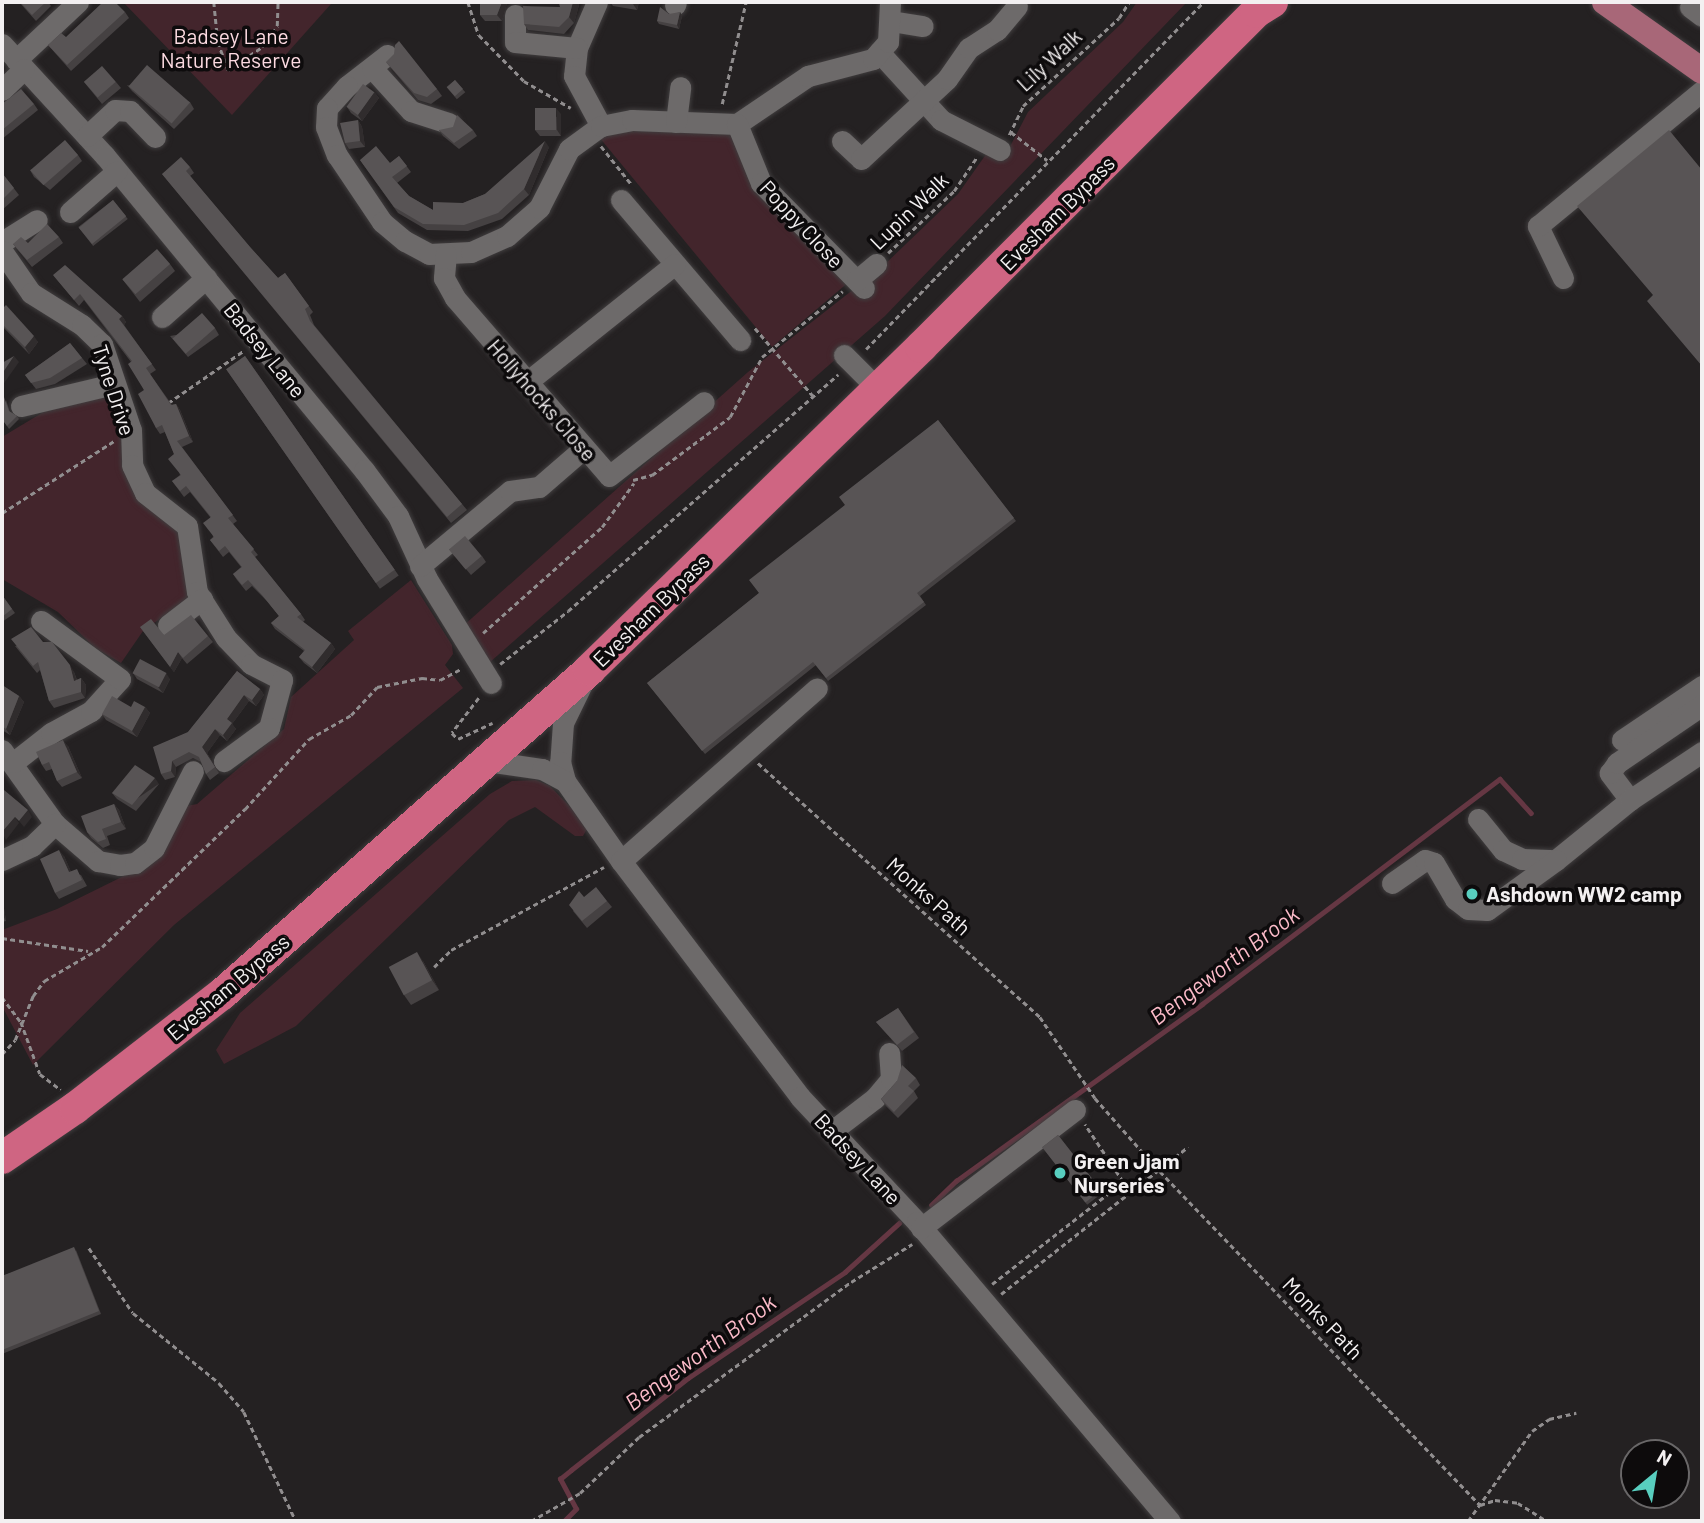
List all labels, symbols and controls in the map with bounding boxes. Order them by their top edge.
park label: Badsey Lane Nature Reserve [161,23,301,73]
street label: Lily Walk [1011,24,1087,96]
street label: Evesham Bypass [994,150,1120,276]
street label: Lupin Walk [865,167,953,255]
street label: Poppy Close [755,175,849,273]
street label: Badsey Lane [219,297,311,403]
street label: Hollyhocks Close [482,334,602,466]
street label: Tyne Drive [87,341,141,439]
street label: Evesham Bypass [588,548,714,672]
street label: Monks Path [882,852,976,940]
place label: Ashdown WW2 camp [1486,881,1682,907]
marker: Ashdown WW2 camp [1464,886,1480,902]
water label: Bengeworth Brook [1144,900,1304,1030]
street label: Evesham Bypass [162,929,294,1045]
street label: Badsey Lane [810,1108,906,1210]
place label: Green Jjam Nurseries [1074,1148,1179,1198]
marker: Green Jjam Nurseries [1052,1165,1068,1181]
street label: Monks Path [1278,1272,1368,1364]
water label: Bengeworth Brook [619,1288,781,1416]
north arrow [1620,1439,1690,1509]
text: N [1654,1444,1676,1470]

